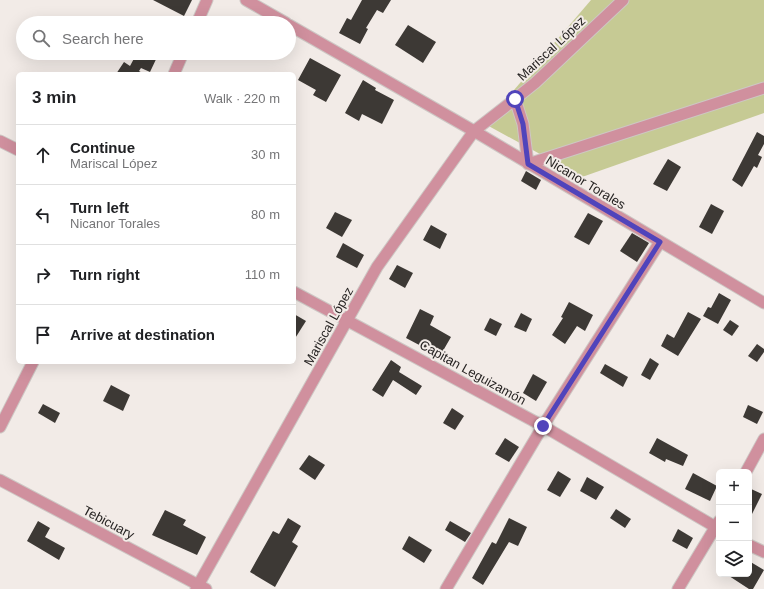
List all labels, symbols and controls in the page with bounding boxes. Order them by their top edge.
street label: Mariscal López [514,13,588,84]
search box [16,16,296,60]
icon: search [30,27,52,49]
text: Search here [62,30,144,47]
text: 3 min [32,88,76,107]
route start [506,90,524,108]
text: Walk · 220 m [204,91,280,106]
text: Continue [70,139,135,156]
icon: ahead [32,144,54,166]
text: 30 m [251,147,280,162]
street label: Nicanor Torales [543,153,629,212]
text: Mariscal López [70,156,157,171]
text: Turn left [70,199,129,216]
icon: left [32,204,54,226]
text: 80 m [251,207,280,222]
text: Nicanor Torales [70,216,160,231]
icon: right [32,264,54,286]
text: Turn right [70,266,140,283]
text: 110 m [245,267,280,282]
street label: Mariscal López [301,284,356,368]
icon: arrive [32,324,54,346]
text: Arrive at destination [70,326,215,343]
street label: Capitan Leguizamón [417,337,529,408]
route end [534,417,552,435]
map controls [716,469,752,577]
button: + [716,469,752,505]
street label: Tebicuary [81,503,137,542]
button: − [716,505,752,541]
button: layers [716,541,752,577]

